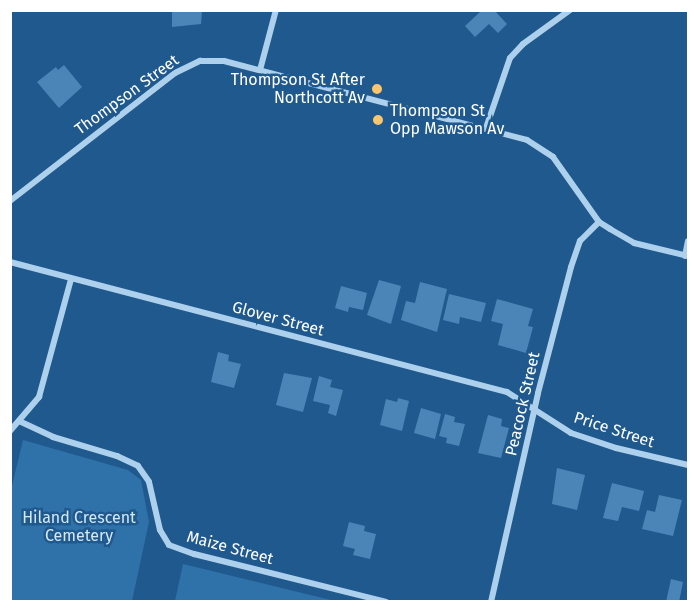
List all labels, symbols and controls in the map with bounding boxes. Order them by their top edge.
street label: Thompson Street [71,51,183,139]
place label: Thompson St After Northcott Av [231,70,365,108]
marker: Thompson St After Northcott Av [370,82,384,96]
place label: Thompson St Opp Mawson Av [390,101,504,139]
marker: Thompson St Opp Mawson Av [371,113,385,127]
street label: Glover Street [230,298,326,340]
street label: Peacock Street [502,350,544,458]
street label: Price Street [571,408,657,452]
park label: Hiland Crescent Cemetery [22,508,136,546]
street label: Maize Street [185,527,275,569]

